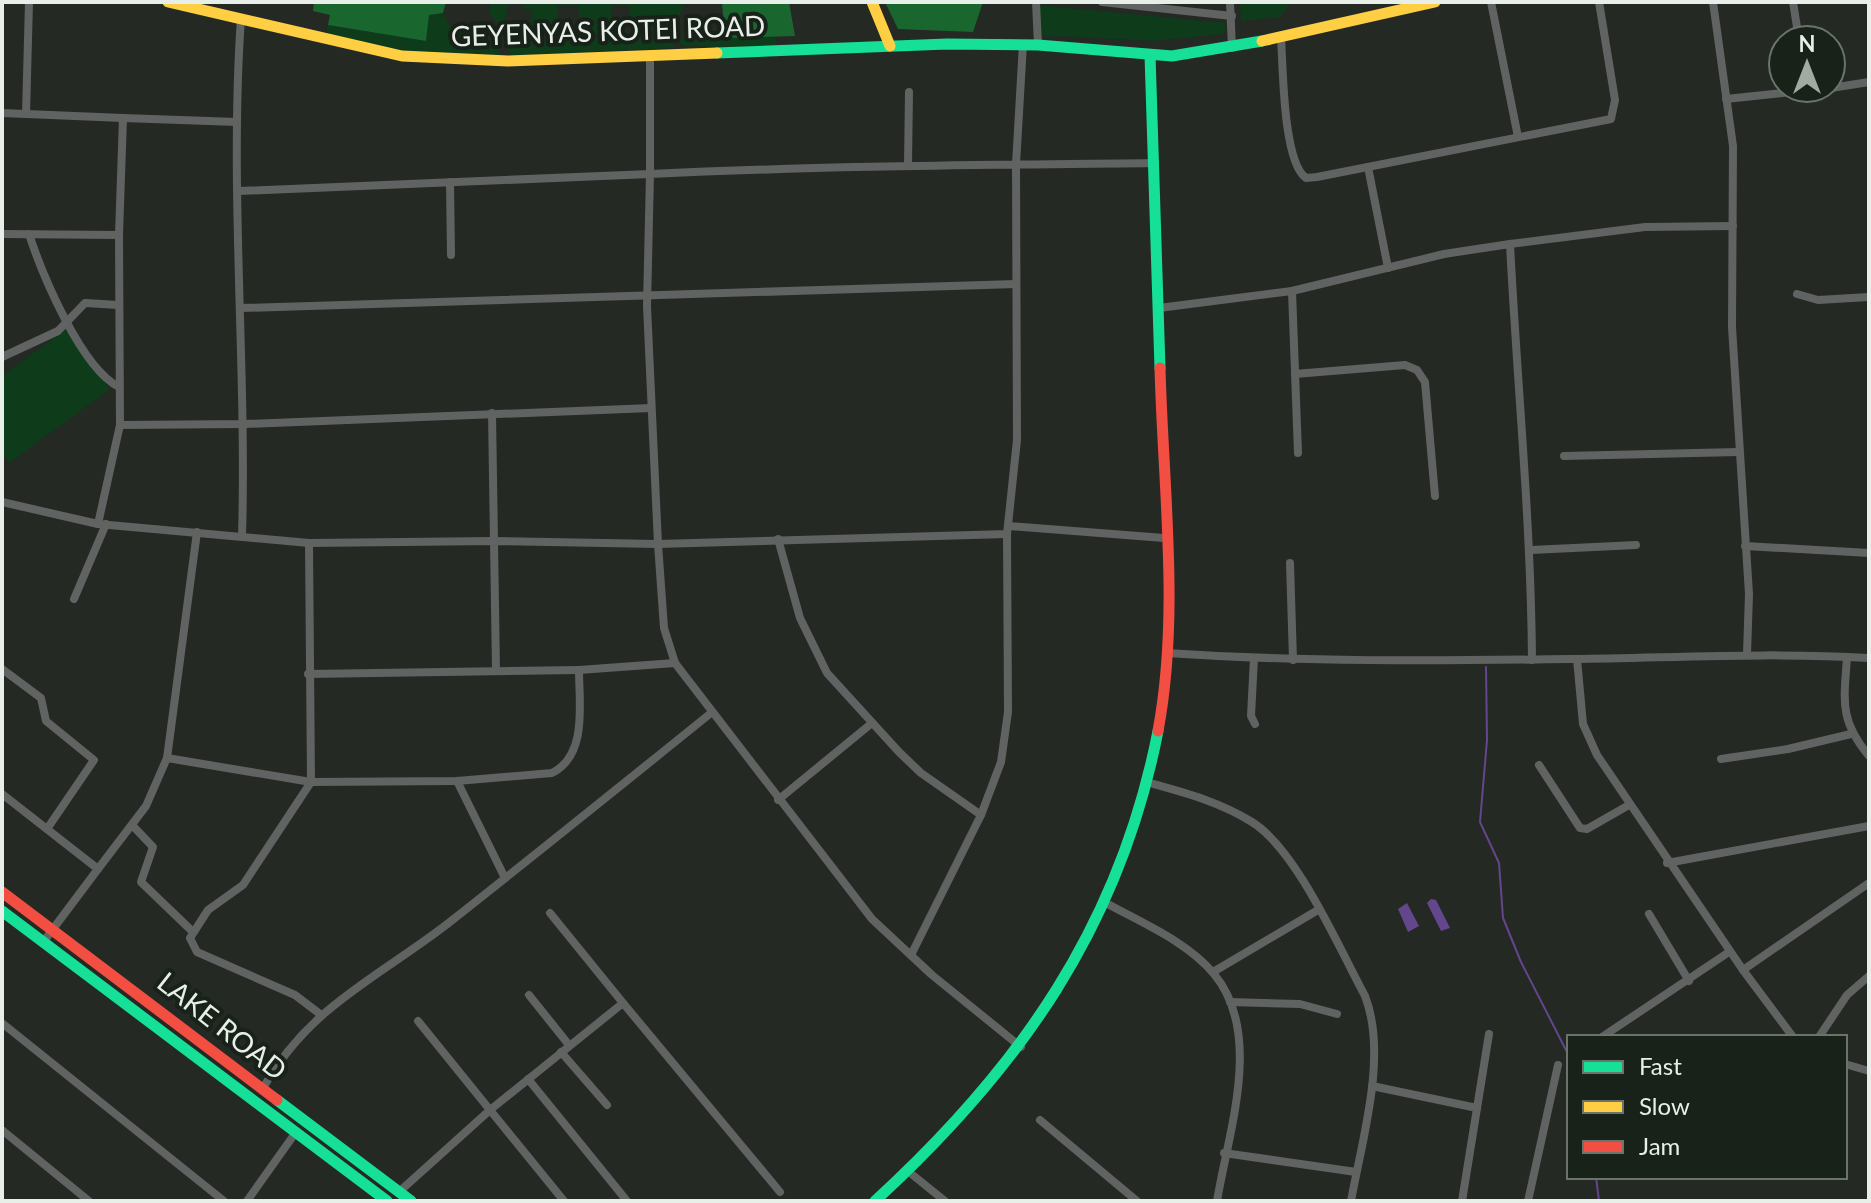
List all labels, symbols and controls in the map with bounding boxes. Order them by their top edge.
street label: GEYENYAS KOTEI ROAD [450,8,766,52]
north arrow [1767,24,1847,104]
text: N [1799,30,1815,57]
street label: LAKE ROAD [151,964,294,1086]
legend [1567,1035,1847,1179]
text: Fast [1639,1051,1682,1080]
text: Slow [1639,1091,1690,1120]
text: Jam [1639,1131,1680,1160]

